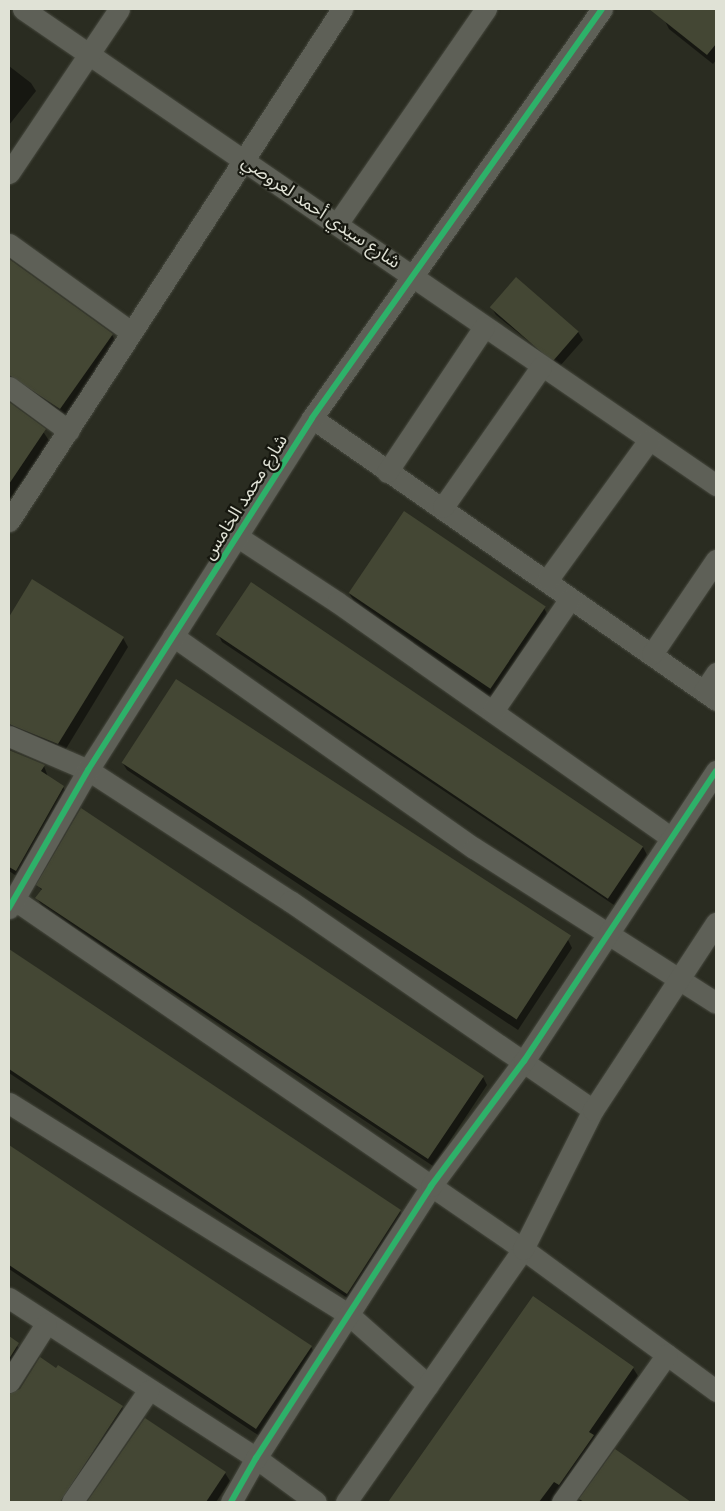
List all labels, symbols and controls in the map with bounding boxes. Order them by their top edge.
street label: شارع سيدي أحمد لعروصي [238,151,404,273]
street label: شارع محمد الخامس [198,430,292,564]

